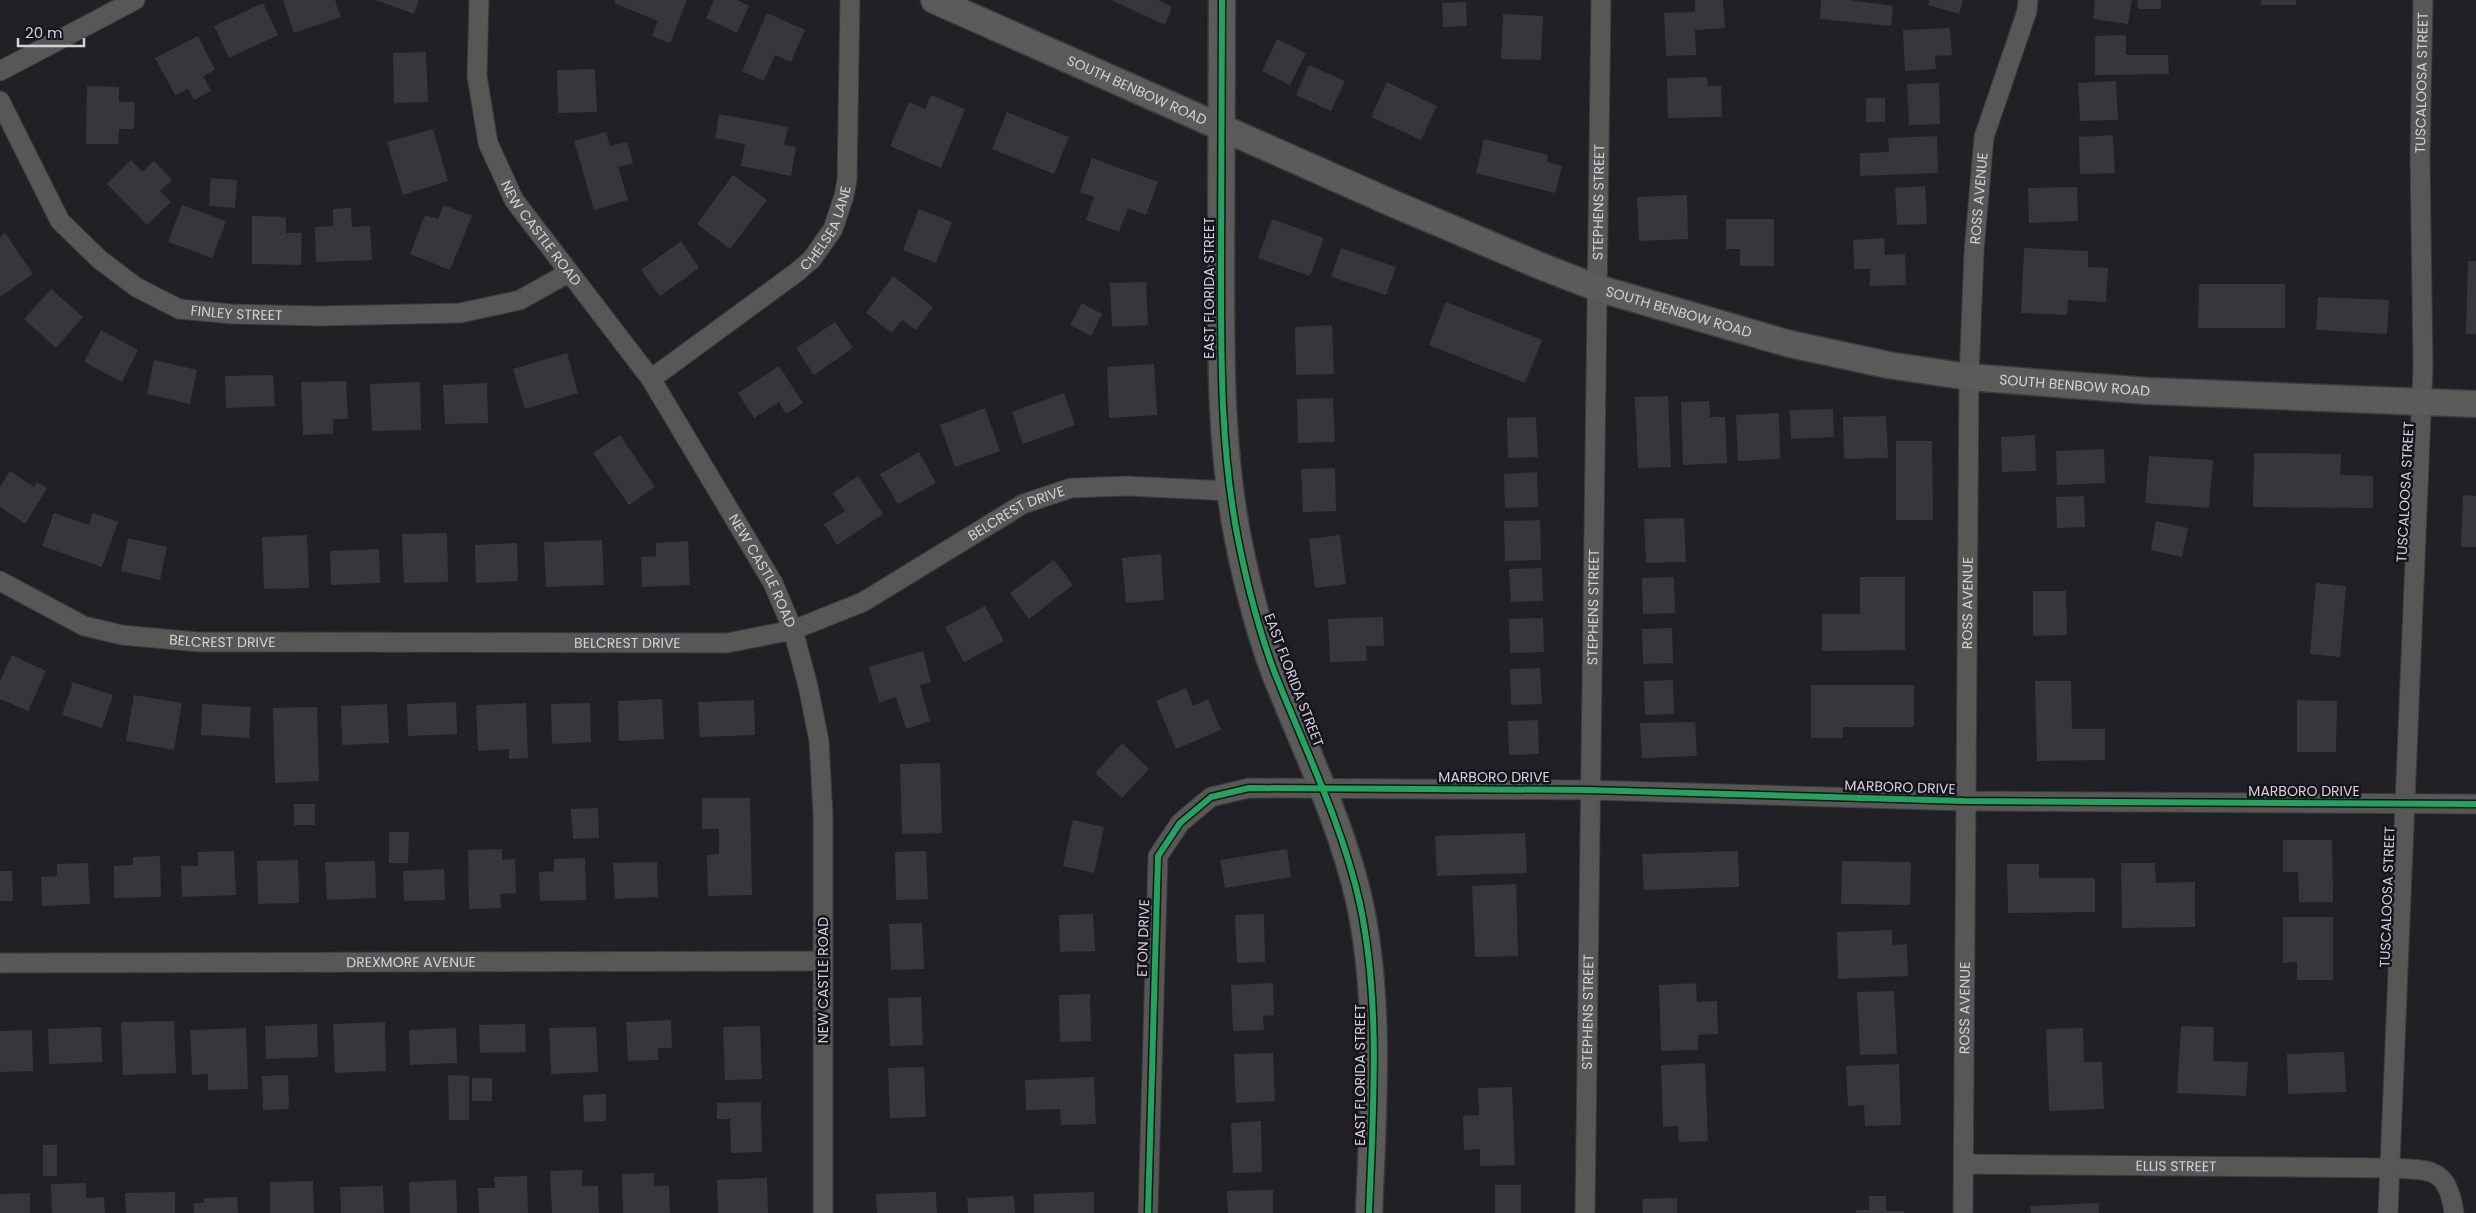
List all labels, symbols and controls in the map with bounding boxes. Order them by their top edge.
street label: TUSCALOOSA STREET [2410,12,2433,154]
scale bar [18,15,84,47]
text: 20 m [25,22,63,43]
street label: SOUTH BENBOW ROAD [1064,50,1210,130]
street label: STEPHENS STREET [1588,144,1609,260]
street label: ROSS AVENUE [1965,151,1993,245]
street label: NEW CASTLE ROAD [496,177,586,290]
street label: CHELSEA LANE [795,184,856,275]
street label: EAST FLORIDA STREET [1199,217,1219,359]
street label: SOUTH BENBOW ROAD [1603,281,1754,342]
street label: FINLEY STREET [190,300,283,325]
street label: SOUTH BENBOW ROAD [1999,369,2151,401]
street label: TUSCALOOSA STREET [2391,421,2419,563]
street label: BELCREST DRIVE [964,481,1067,546]
street label: NEW CASTLE ROAD [724,510,801,631]
street label: STEPHENS STREET [1582,548,1604,665]
street label: ROSS AVENUE [1957,557,1978,649]
street label: EAST FLORIDA STREET [1259,610,1329,750]
street label: BELCREST DRIVE [168,629,276,652]
street label: BELCREST DRIVE [574,633,681,653]
street label: MARBORO DRIVE [1438,767,1550,787]
street label: MARBORO DRIVE [1844,775,1956,799]
street label: MARBORO DRIVE [2248,781,2360,801]
street label: TUSCALOOSA STREET [2375,826,2399,968]
street label: ETON DRIVE [1132,899,1154,977]
street label: NEW CASTLE ROAD [813,917,833,1043]
street label: DREXMORE AVENUE [346,952,476,972]
street label: STEPHENS STREET [1577,953,1598,1070]
street label: ROSS AVENUE [1954,962,1975,1054]
street label: EAST FLORIDA STREET [1350,1004,1370,1146]
street label: ELLIS STREET [2135,1156,2217,1176]

